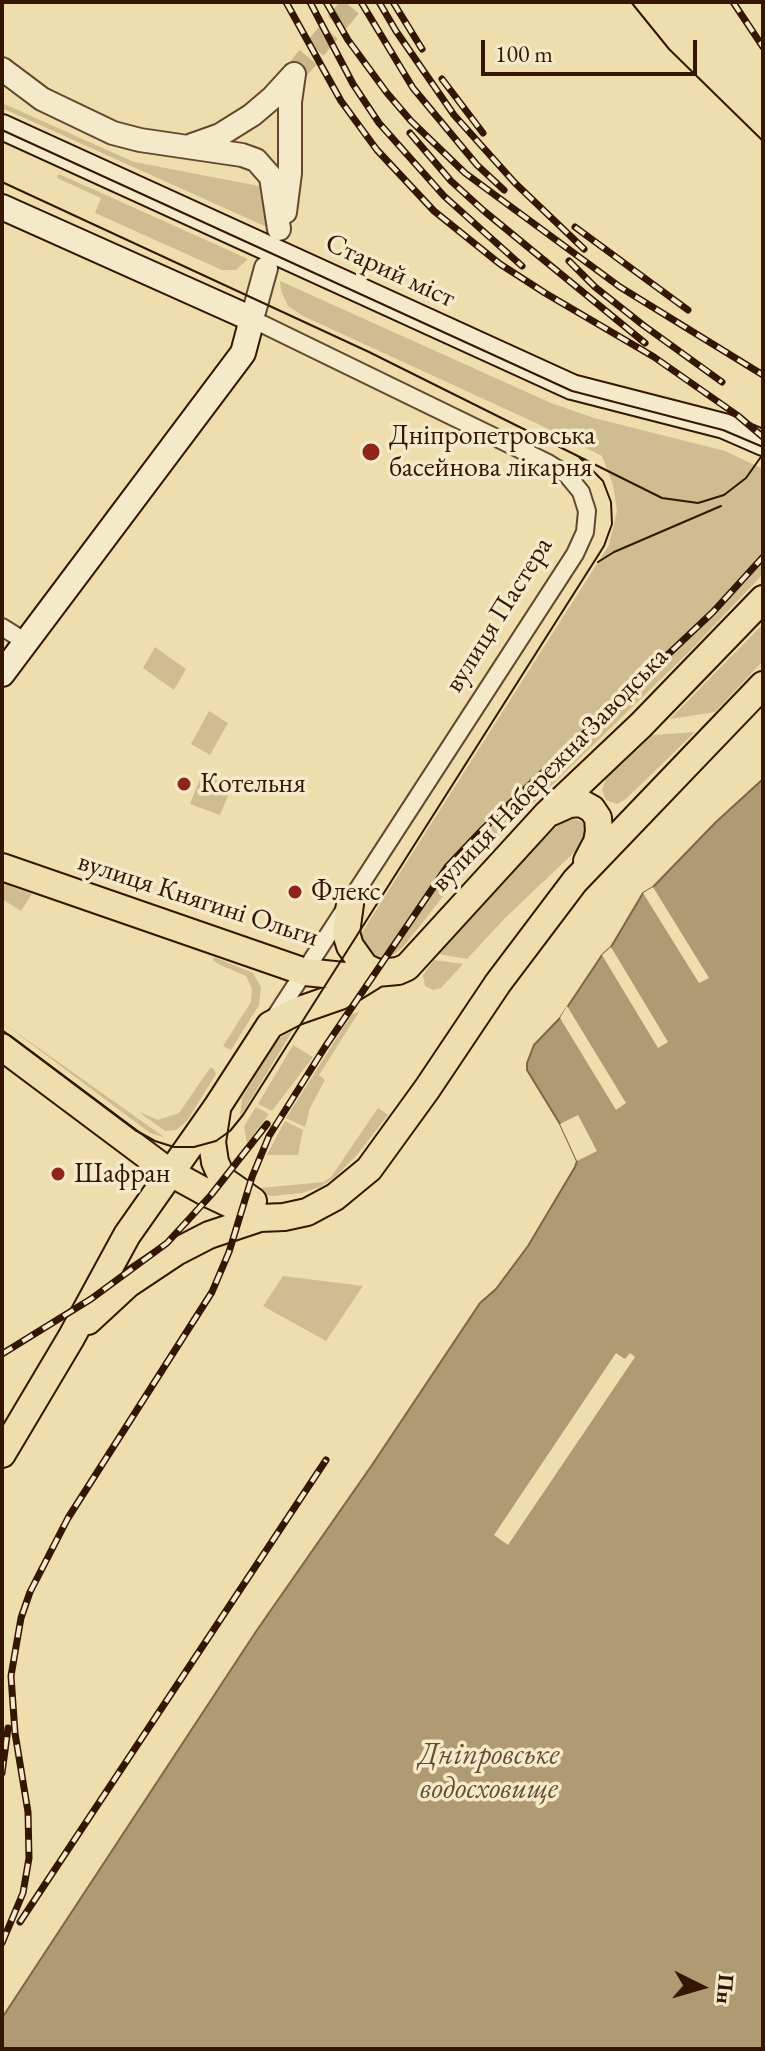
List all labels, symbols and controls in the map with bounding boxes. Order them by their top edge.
scale bar [485,24,701,74]
text: 100 m [495,38,553,69]
street label: Старий міст [320,226,460,316]
place label: Дніпропетровська басейнова лікарня [389,419,595,485]
marker: Дніпропетровська басейнова лікарня [360,441,382,463]
street label: вулиця Пастера [438,531,560,699]
street label: вулиця Набережна Заводська [424,641,676,899]
place label: Котельня [200,767,306,801]
marker: Котельня [175,775,193,793]
street label: вулиця Княгині Ольги [74,845,322,955]
place label: Флекс [311,875,381,909]
marker: Флекс [286,883,304,901]
place label: Шафран [74,1157,170,1191]
marker: Шафран [49,1165,67,1183]
water label: Дніпровське водосховище [418,1738,560,1808]
north arrow [661,1947,741,2027]
text: Пн [710,1973,741,2005]

